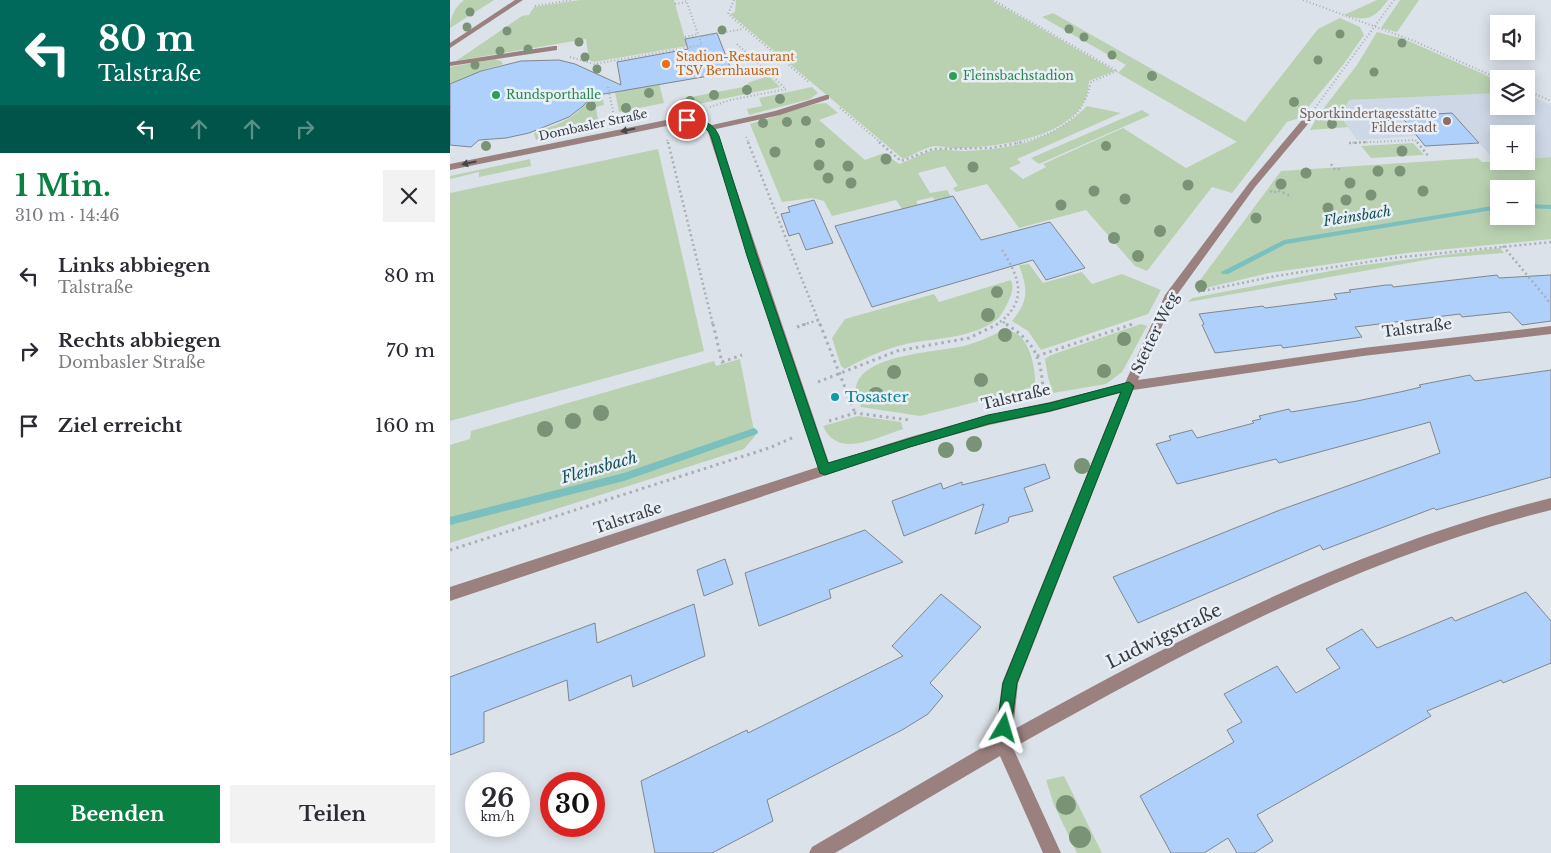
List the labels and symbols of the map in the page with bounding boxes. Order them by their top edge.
place label: Stadion-Restaurant TSV Bernhausen [676,49,795,78]
marker: Stadion-Restaurant TSV Bernhausen [660,58,672,70]
place label: Fleinsbachstadion [963,68,1074,83]
marker: Fleinsbachstadion [947,70,959,82]
place label: Rundsporthalle [506,87,601,102]
marker: Rundsporthalle [490,89,502,101]
pin [666,99,708,141]
street label: Dombasler Straße [537,106,649,143]
place label: Sportkindertagesstätte Filderstadt [1299,106,1437,135]
marker: Sportkindertagesstätte Filderstadt [1441,115,1453,127]
one-way arrow [620,126,635,134]
one-way arrow [460,160,476,168]
water label: Fleinsbach [1321,202,1392,230]
street label: Stetter Weg [1127,288,1183,377]
street label: Talstraße [1381,314,1453,341]
street label: Talstraße [979,379,1052,414]
place label: Tosaster [845,387,909,406]
marker: Tosaster [829,391,841,403]
water label: Fleinsbach [558,447,639,488]
street label: Talstraße [591,498,664,537]
street label: Ludwigstraße [1103,599,1225,673]
position arrow [977,701,1029,753]
speed limit sign: 30 [540,772,605,837]

